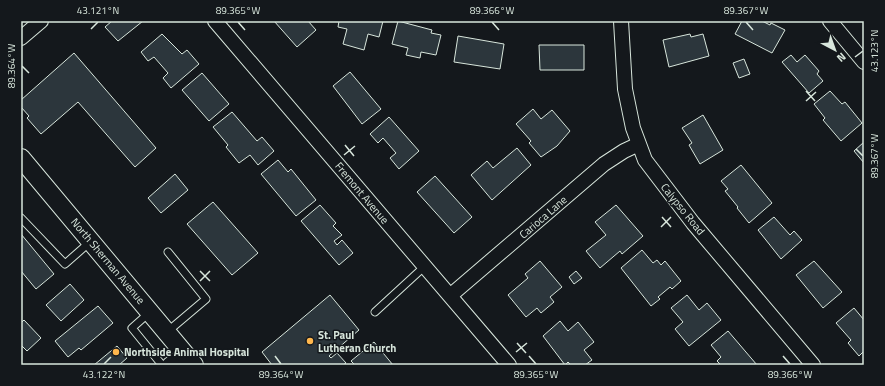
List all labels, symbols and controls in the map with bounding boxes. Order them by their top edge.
text: 43.121°N [77,3,119,18]
text: 89.365°W [216,3,260,18]
text: 89.366°W [470,3,514,18]
text: 89.367°W [724,3,768,18]
north arrow [815,30,855,70]
text: 43.123°N [867,30,882,72]
text: 89.364°W [4,44,19,88]
text: N [833,49,850,66]
text: 89.367°W [867,134,882,178]
street label: Fremont Avenue [331,159,393,228]
street label: Calypso Road [657,180,709,238]
street label: Carioca Lane [516,191,571,242]
street label: North Sherman Avenue [67,215,149,308]
place label: St. Paul Lutheran Church [318,327,396,356]
marker: St. Paul Lutheran Church [305,336,315,346]
place label: Northside Animal Hospital [124,344,249,360]
marker: Northside Animal Hospital [111,347,121,357]
text: 43.122°N [83,367,125,382]
text: 89.364°W [259,367,303,382]
text: 89.365°W [514,367,558,382]
text: 89.366°W [768,367,812,382]

